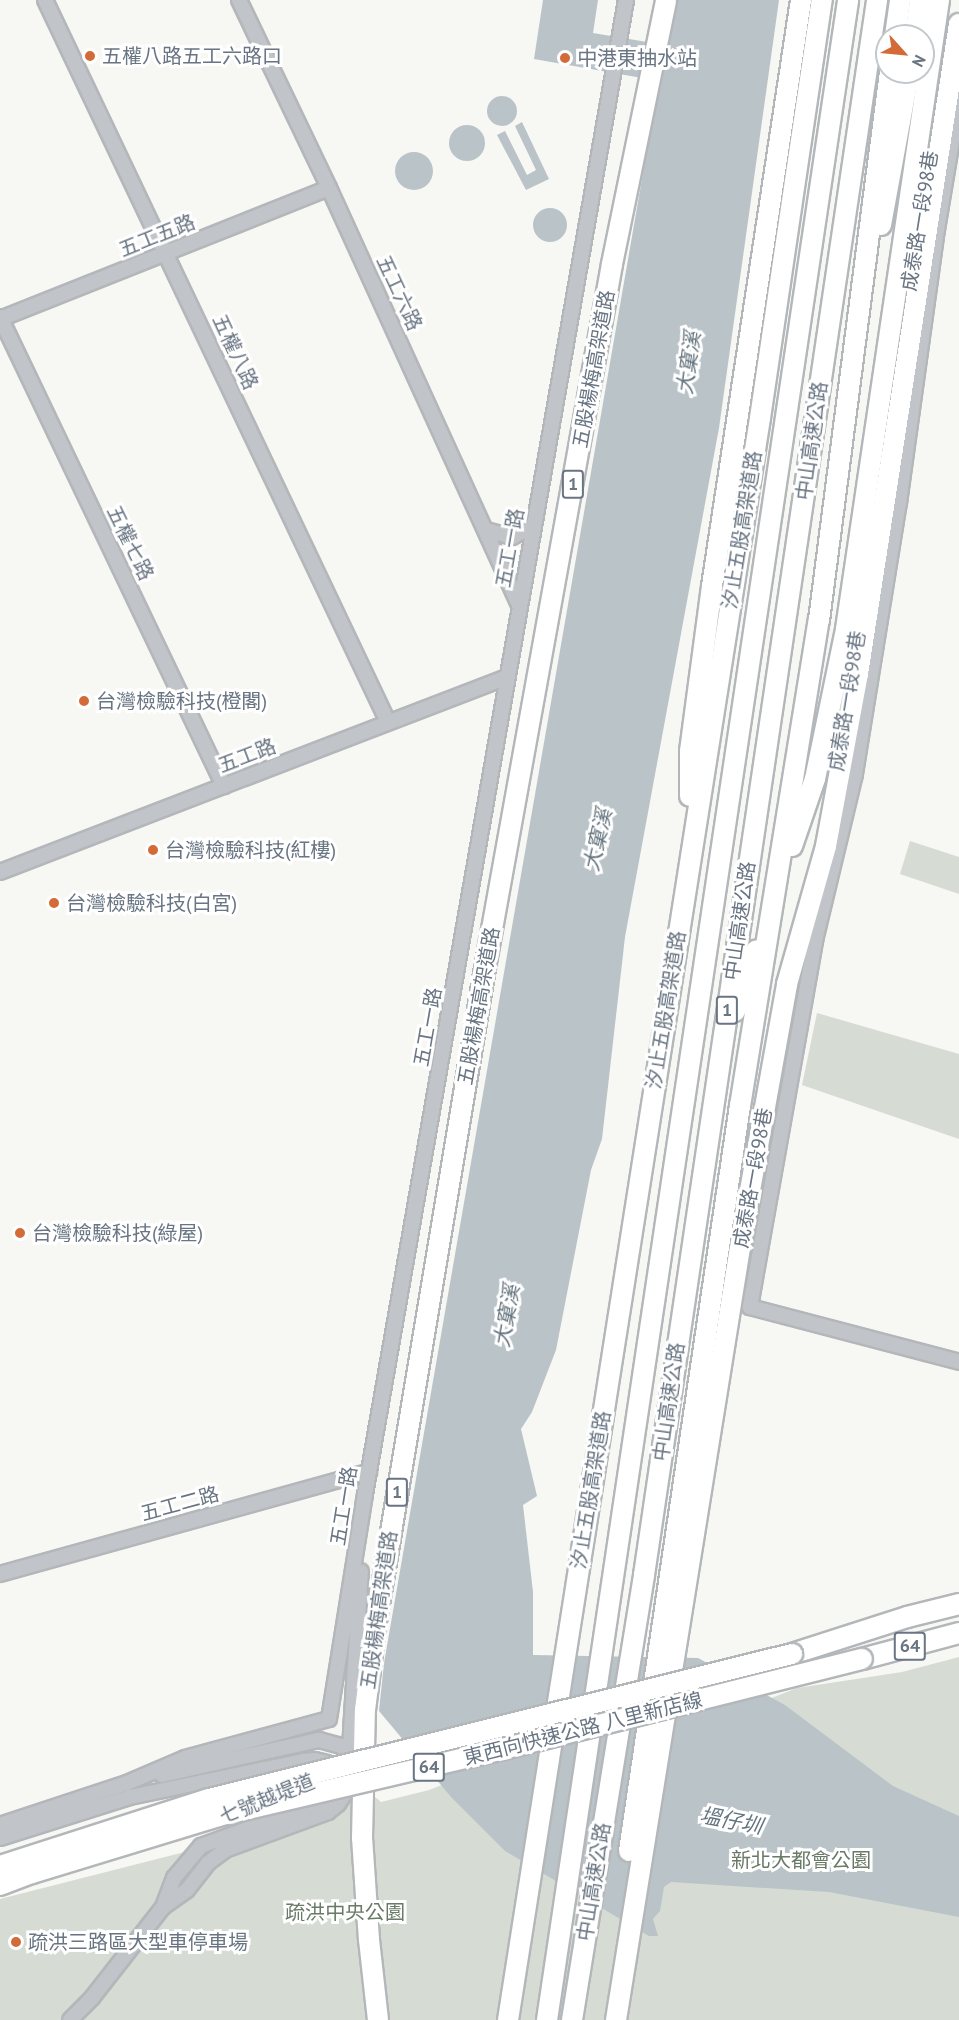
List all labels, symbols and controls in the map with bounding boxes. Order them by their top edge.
north arrow [875,24,935,84]
place label: 五權八路五工六路口 [102,44,282,68]
place label: 中港東抽水站 [577,46,697,70]
marker: 五權八路五工六路口 [83,49,97,63]
marker: 中港東抽水站 [558,51,572,65]
text: N [908,52,931,70]
street label: 成泰路一段98巷 [897,149,943,293]
street label: 五工五路 [115,210,199,262]
street label: 五工六路 [371,252,427,334]
street label: 五股楊梅高架道路 [568,288,620,450]
street label: 五權八路 [207,311,263,393]
water label: 大窠溪 [672,330,706,396]
street label: 中山高速公路 [792,380,832,502]
street label: 汐止五股高架道路 [718,449,766,611]
road number: 1 [561,469,585,499]
street label: 五權七路 [102,502,158,584]
street label: 五工一路 [491,507,529,589]
street label: 成泰路一段98巷 [824,629,870,773]
place label: 台灣檢驗科技(橙閣) [96,689,267,713]
marker: 台灣檢驗科技(橙閣) [77,694,91,708]
street label: 五工路 [215,734,279,778]
water label: 大窠溪 [579,806,617,874]
place label: 台灣檢驗科技(紅樓) [165,838,336,862]
marker: 台灣檢驗科技(紅樓) [146,843,160,857]
street label: 中山高速公路 [720,860,760,982]
place label: 台灣檢驗科技(白宮) [66,891,237,915]
marker: 台灣檢驗科技(白宮) [47,896,61,910]
street label: 五股楊梅高架道路 [453,925,505,1087]
street label: 汐止五股高架道路 [642,929,690,1091]
street label: 五工一路 [409,986,447,1068]
road number: 1 [715,995,739,1025]
street label: 成泰路一段98巷 [729,1106,777,1250]
place label: 台灣檢驗科技(綠屋) [32,1221,203,1245]
marker: 台灣檢驗科技(綠屋) [13,1226,27,1240]
water label: 大窠溪 [489,1283,525,1349]
street label: 中山高速公路 [649,1341,689,1463]
street label: 汐止五股高架道路 [567,1409,615,1571]
street label: 五工一路 [326,1465,362,1547]
road number: 1 [385,1477,409,1507]
street label: 五工二路 [138,1482,222,1526]
street label: 五股楊梅高架道路 [356,1529,402,1691]
road number: 64 [894,1631,926,1661]
street label: 東西向快速公路 八里新店線 [461,1688,705,1770]
road number: 64 [412,1752,446,1782]
street label: 七號越堤道 [216,1769,318,1829]
water label: 塭仔圳 [698,1803,764,1839]
street label: 中山高速公路 [573,1821,615,1943]
park label: 新北大都會公園 [731,1848,871,1872]
park label: 疏洪中央公園 [285,1900,405,1924]
place label: 疏洪三路區大型車停車場 [28,1930,248,1954]
marker: 疏洪三路區大型車停車場 [9,1935,23,1949]

